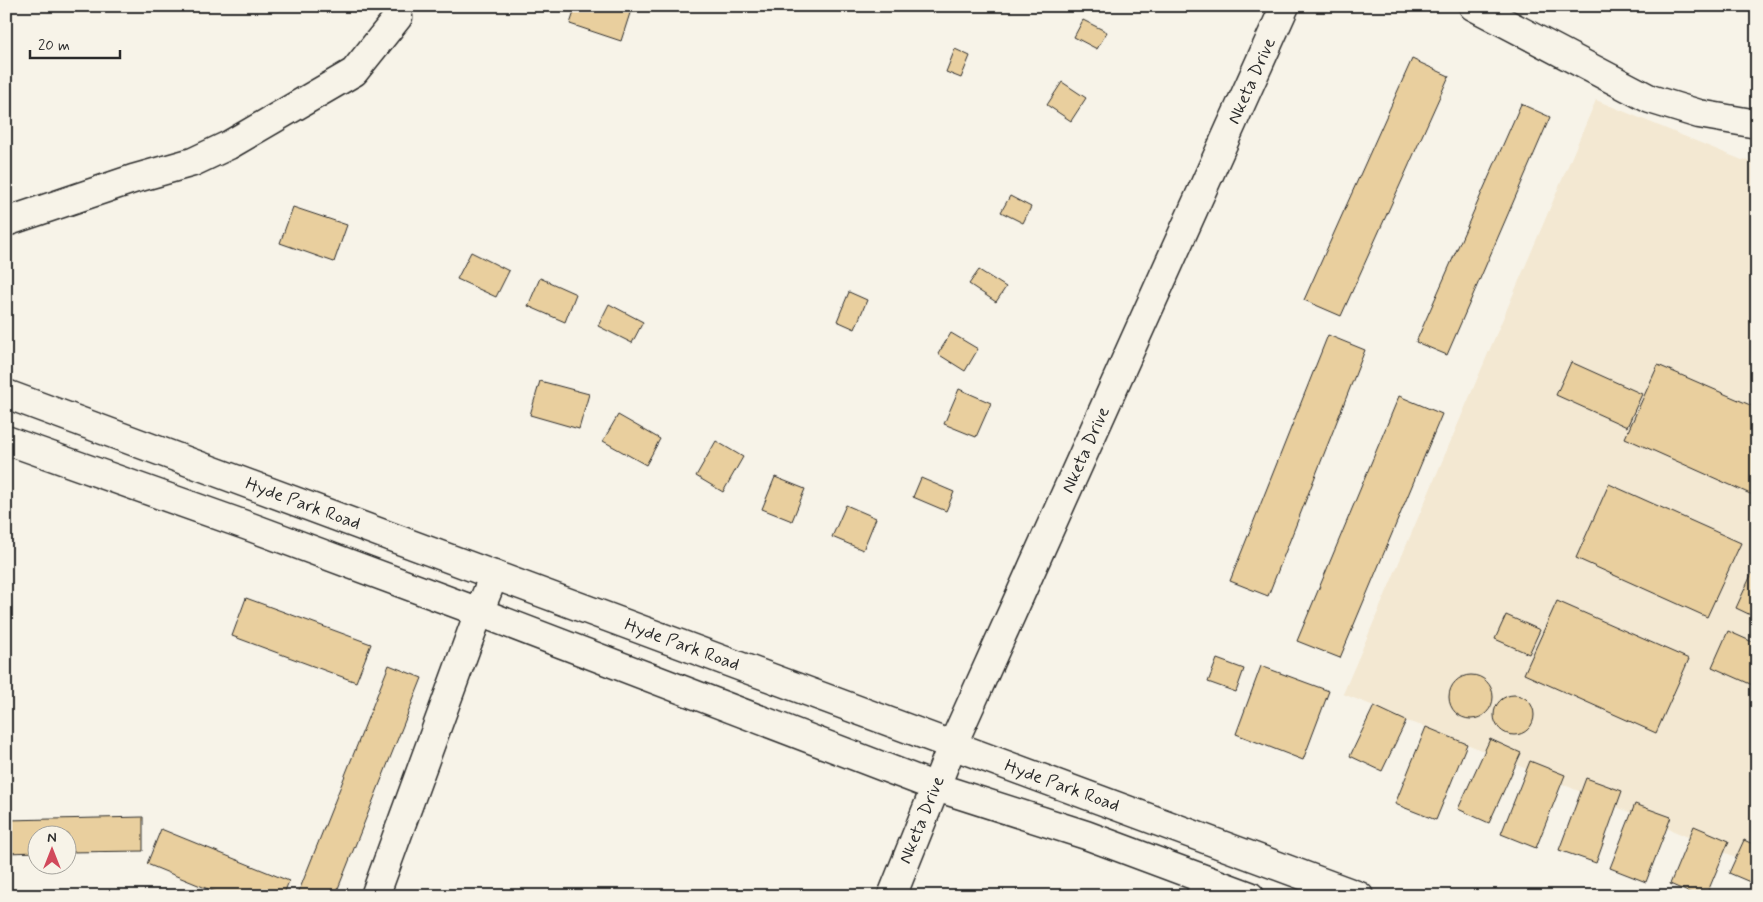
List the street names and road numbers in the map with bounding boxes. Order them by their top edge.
street label: Nketa Drive [1222,34,1282,128]
street label: Nketa Drive [1056,403,1116,497]
street label: Hyde Park Road [242,472,364,536]
street label: Hyde Park Road [621,613,743,677]
street label: Hyde Park Road [1001,754,1123,818]
street label: Nketa Drive [894,773,950,867]

